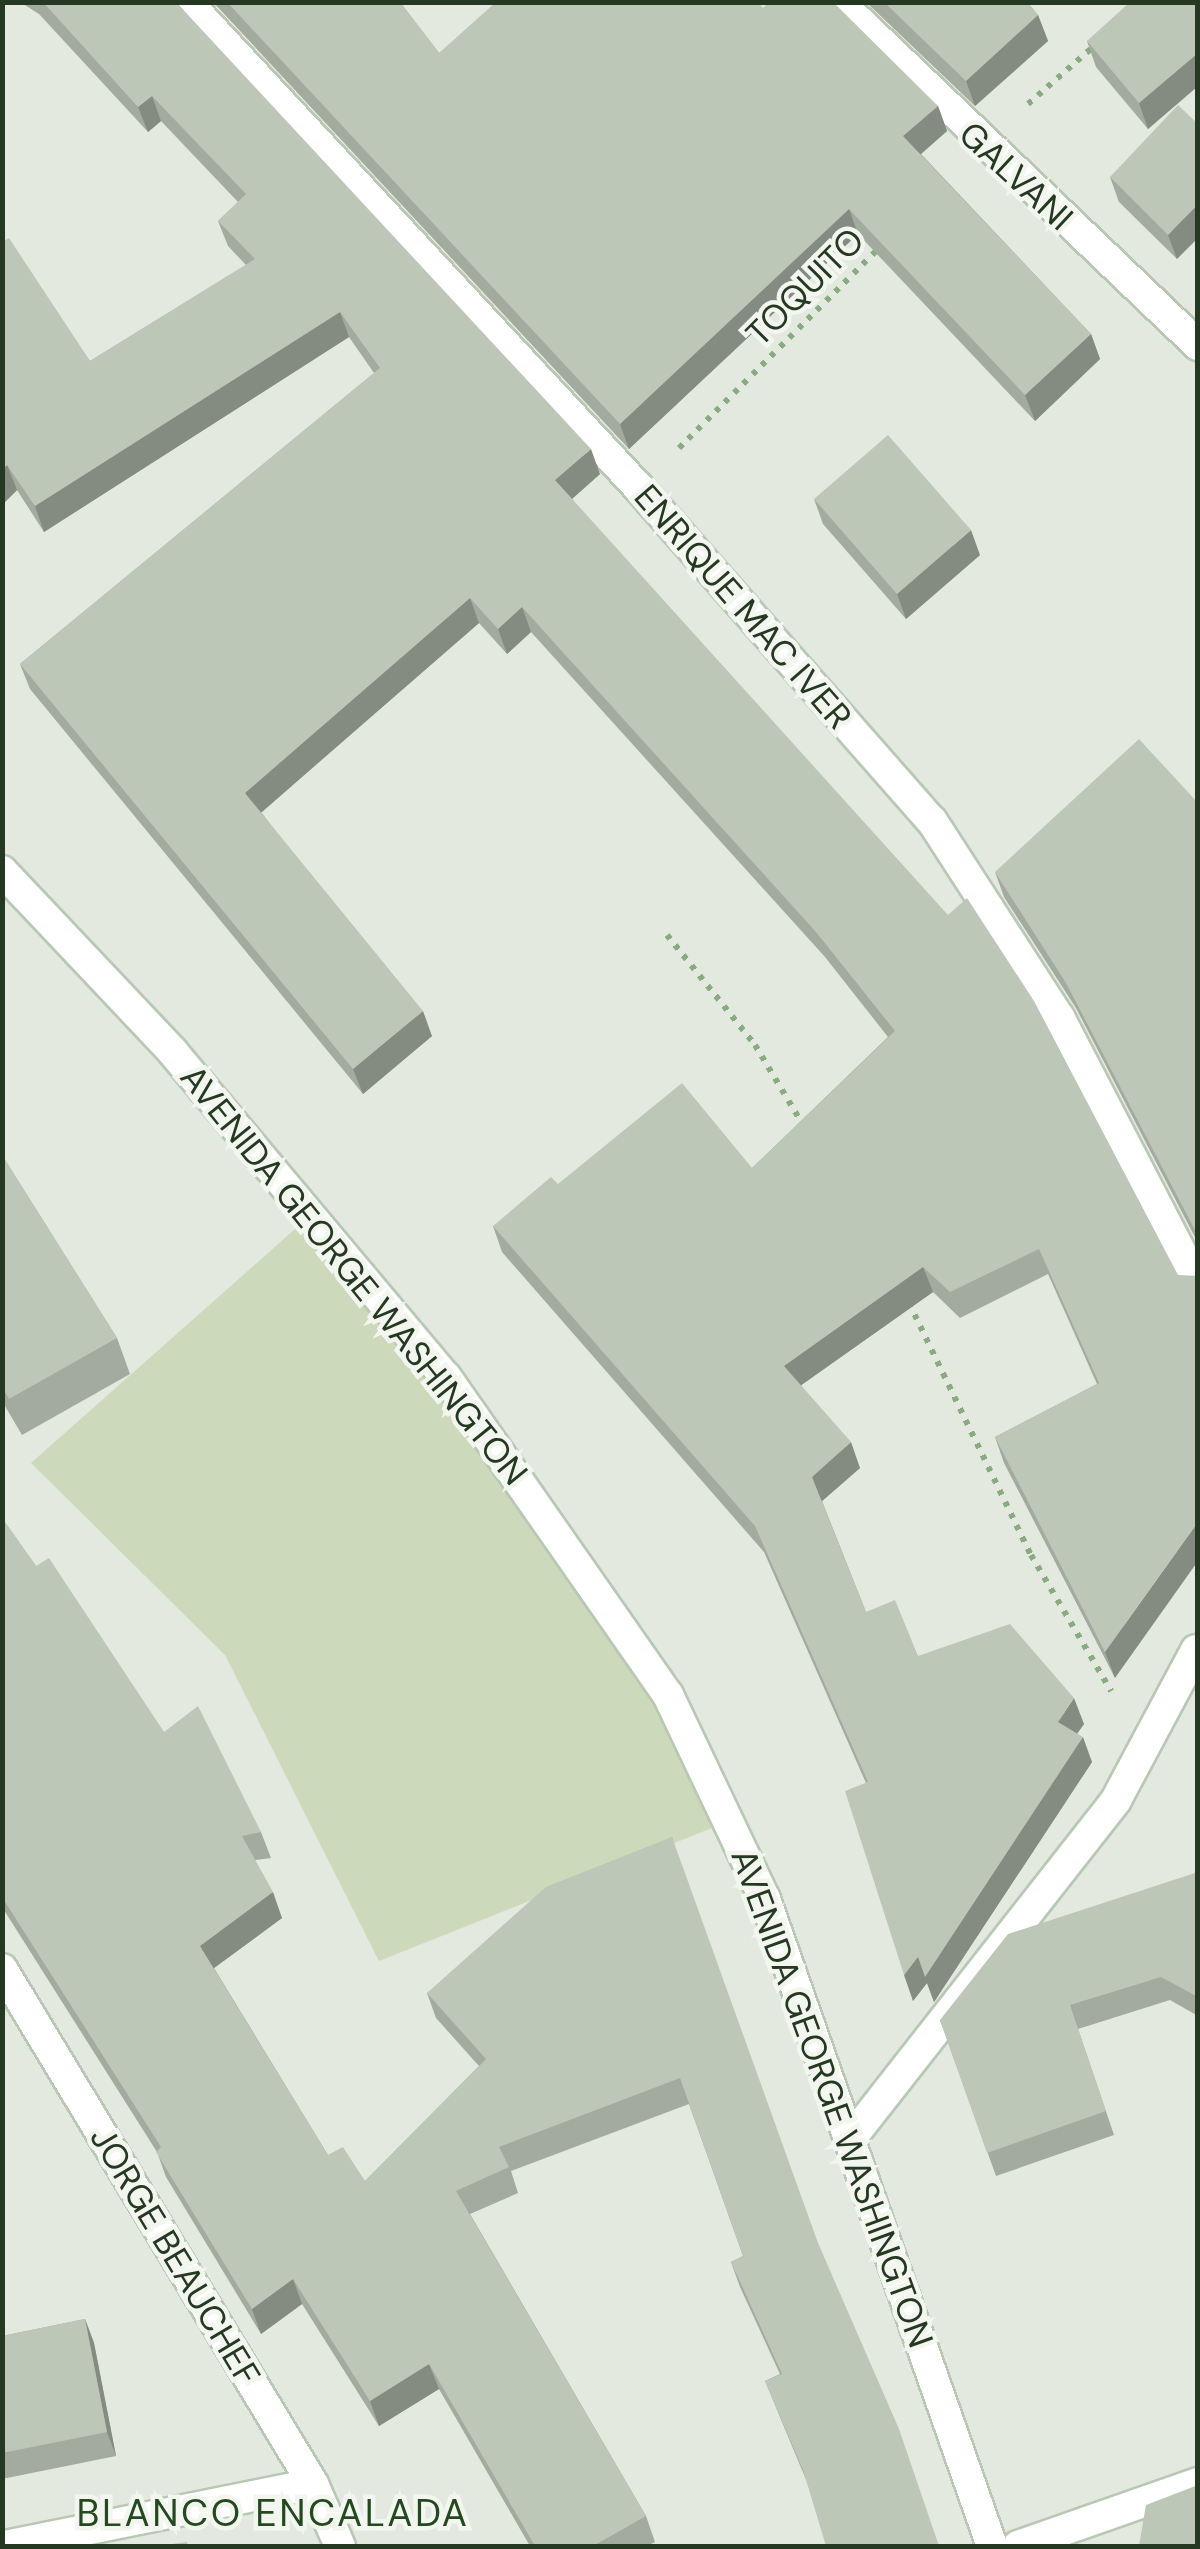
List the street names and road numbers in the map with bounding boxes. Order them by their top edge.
street label: GALVANI [951,113,1081,239]
street label: TOQUITO [737,219,873,355]
street label: ENRIQUE MAC IVER [625,476,861,738]
street label: AVENIDA GEORGE WASHINGTON [172,1057,536,1493]
street label: AVENIDA GEORGE WASHINGTON [722,1843,942,2353]
street label: JORGE BEAUCHEF [81,2119,269,2393]

